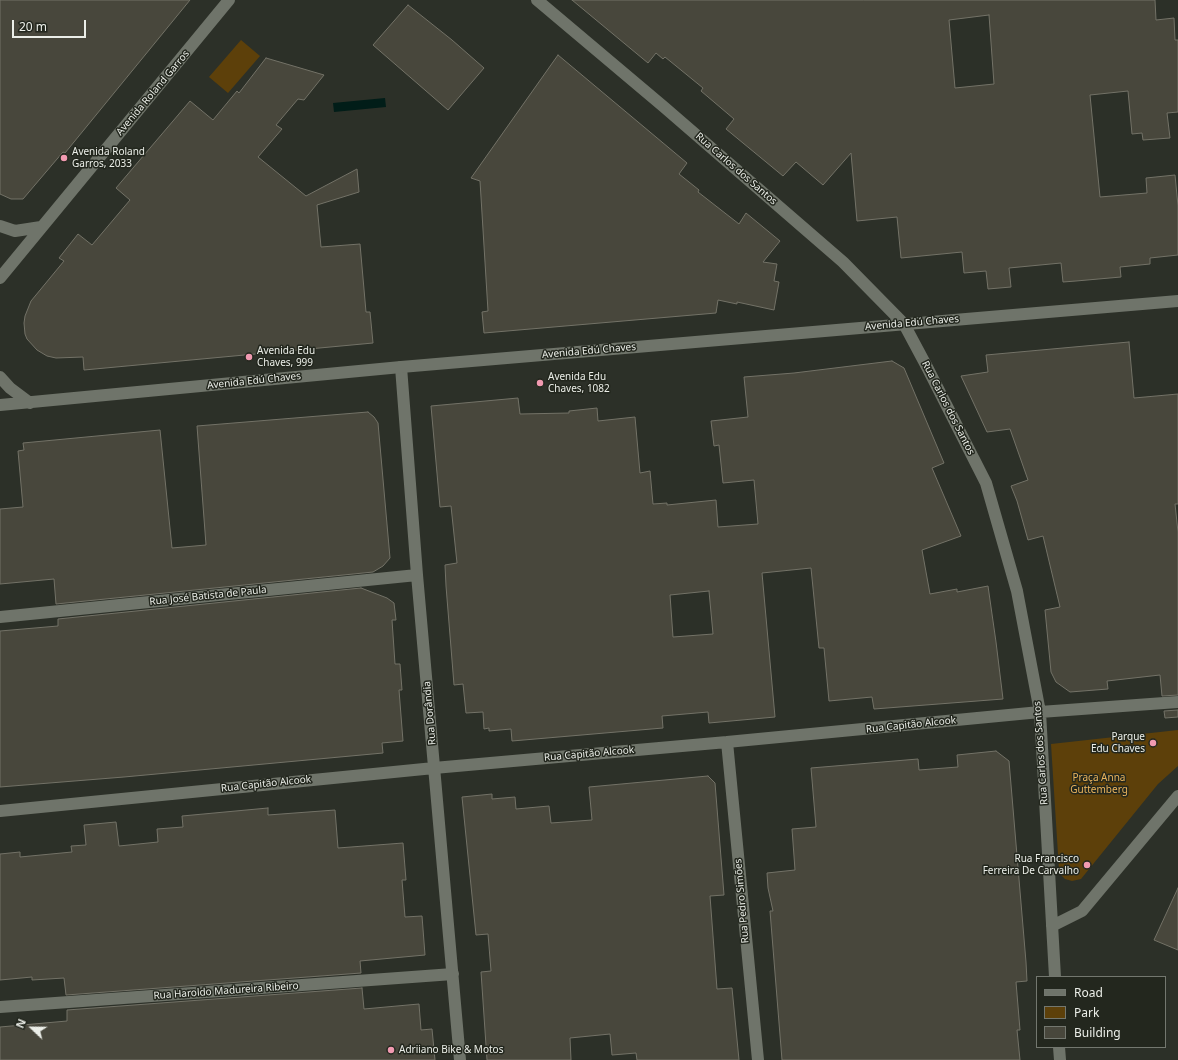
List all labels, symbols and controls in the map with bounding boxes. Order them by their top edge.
scale bar [14,12,88,38]
text: 20 m [19,18,47,35]
street label: Avenida Roland Garros [114,48,192,138]
street label: Rua Carlos dos Santos [693,130,779,208]
place label: Avenida Roland Garros, 2033 [72,146,145,170]
marker: Avenida Roland Garros, 2033 [59,153,69,163]
street label: Avenida Edú Chaves [864,313,960,333]
street label: Avenida Edú Chaves [541,341,637,361]
place label: Avenida Edu Chaves, 999 [257,345,315,368]
marker: Avenida Edu Chaves, 999 [244,352,254,362]
street label: Rua Carlos dos Santos [919,359,977,457]
street label: Avenida Edú Chaves [206,370,302,392]
place label: Avenida Edu Chaves, 1082 [548,371,610,394]
marker: Avenida Edu Chaves, 1082 [535,378,545,388]
street label: Rua José Batista de Paula [149,584,267,608]
street label: Rua Dorândia [421,681,439,745]
street label: Rua Carlos dos Santos [1031,701,1051,805]
street label: Rua Capitão Alcook [865,714,957,736]
place label: Parque Edu Chaves [1091,731,1145,754]
marker: Parque Edu Chaves [1148,738,1158,748]
street label: Rua Capitão Alcook [543,744,635,764]
park label: Praça Anna Guttemberg [1070,772,1128,796]
street label: Rua Capitão Alcook [220,773,312,795]
place label: Rua Francisco Ferreira De Carvalho [983,853,1079,876]
street label: Rua Pedro Simões [732,858,752,944]
marker: Rua Francisco Ferreira De Carvalho [1082,860,1092,870]
legend [1036,976,1166,1048]
street label: Rua Haroldo Madureira Ribeiro [153,980,299,1002]
text: Road [1074,984,1103,1001]
text: Park [1074,1004,1099,1021]
north arrow [12,1008,52,1048]
text: N [12,1016,29,1030]
text: Building [1074,1024,1121,1041]
place label: Adriiano Bike & Motos [399,1044,503,1056]
marker: Adriiano Bike & Motos [386,1045,396,1055]

